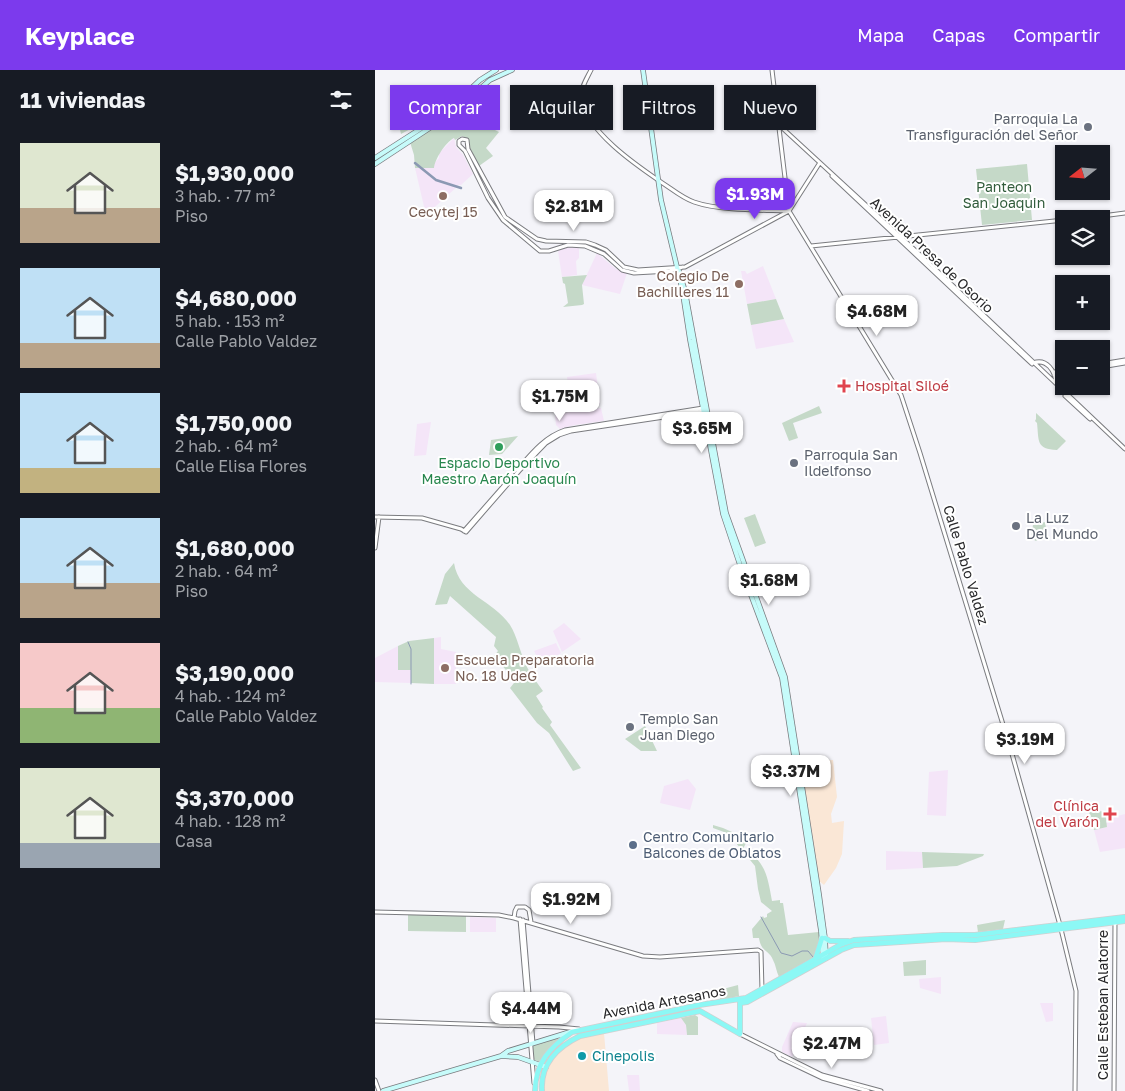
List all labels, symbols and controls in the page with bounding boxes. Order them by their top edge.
text: Keyplace [25,21,135,50]
text: Mapa [857,24,904,46]
text: Capas [932,24,985,46]
text: Compartir [1013,24,1100,46]
chip: Comprar [390,85,500,130]
chip: Alquilar [510,85,613,130]
chip: Filtros [623,85,714,130]
chip: Nuevo [724,85,816,130]
icon: filters [327,86,355,114]
text: 11 viviendas [20,87,146,113]
place label: Parroquia La Transfiguración del Señor [906,110,1079,143]
marker: Parroquia La Transfiguración del Señor [1082,121,1094,133]
north arrow [1055,145,1110,200]
map controls [1055,145,1110,395]
text: $1,930,000 [175,160,294,186]
icon: home [60,163,120,223]
pin: $1.93M [714,178,796,220]
park label: Panteon San Joaquin [963,178,1045,211]
text: $1.93M [726,184,784,204]
text: 3 hab. · 77 m² [175,186,275,206]
marker: Cecytej 15 [437,190,449,202]
pin: $2.81M [533,190,615,232]
street label: Avenida Presa de Osorio [867,193,997,316]
text: $2.81M [545,196,603,216]
place label: Cecytej 15 [408,203,478,220]
text: Piso [175,206,208,226]
button: layers [1055,210,1110,265]
place label: Colegio De Bachilleres 11 [637,267,729,300]
button: + [1055,275,1110,330]
marker: Colegio De Bachilleres 11 [733,278,745,290]
text: $4,680,000 [175,285,297,311]
icon: home [60,288,120,348]
pin: $4.68M [836,294,918,337]
text: $4.68M [847,301,907,321]
text: 5 hab. · 153 m² [175,311,285,331]
text: Calle Pablo Valdez [175,331,317,351]
button: − [1055,340,1110,395]
place label: Hospital Siloé [855,377,949,394]
marker: Hospital Siloé [837,379,851,393]
pin: $1.75M [519,380,601,422]
text: $1.75M [532,386,588,406]
text: $1,750,000 [175,410,292,436]
pin: $3.65M [661,412,743,454]
icon: home [60,413,120,473]
text: $3.65M [672,418,732,438]
text: 2 hab. · 64 m² [175,436,278,456]
marker: Espacio Deportivo Maestro Aarón Joaquín [493,441,505,453]
place label: Parroquia San Ildelfonso [804,446,898,479]
place label: Espacio Deportivo Maestro Aarón Joaquín [422,454,576,487]
text: Calle Elisa Flores [175,456,307,476]
marker: Parroquia San Ildelfonso [788,457,800,469]
street label: Calle Pablo Valdez [940,503,993,627]
place label: La Luz Del Mundo [1026,509,1098,542]
marker: La Luz Del Mundo [1010,520,1022,532]
text: $1,680,000 [175,535,295,561]
icon: home [60,538,120,598]
text: 2 hab. · 64 m² [175,561,278,581]
pin: $1.68M [728,564,810,606]
text: $1.68M [740,570,798,590]
text: Piso [175,581,208,601]
place label: Escuela Preparatoria No. 18 UdeG [455,651,594,684]
text: $3,190,000 [175,660,294,686]
marker: Escuela Preparatoria No. 18 UdeG [439,662,451,674]
icon: home [60,663,120,723]
text: 4 hab. · 124 m² [175,686,285,706]
text: Calle Pablo Valdez [175,706,317,726]
place label: Templo San Juan Diego [640,710,718,743]
marker: Templo San Juan Diego [624,721,636,733]
pin: $3.19M [984,722,1066,765]
text: $3.19M [996,729,1054,749]
pin: $3.37M [750,754,832,797]
text: $3.37M [762,761,820,781]
text: $3,370,000 [175,785,294,811]
icon: home [60,788,120,848]
place label: Clínica del Varón [1036,797,1099,830]
marker: Clínica del Varón [1103,807,1117,821]
text: 4 hab. · 128 m² [175,811,285,831]
place label: Centro Comunitario Balcones de Oblatos [643,828,781,861]
text: Casa [175,831,212,851]
marker: Centro Comunitario Balcones de Oblatos [627,839,639,851]
pin: $1.92M [530,882,612,925]
text: $1.92M [542,889,600,909]
street label: Calle Esteban Alatorre [1094,930,1111,1080]
street label: Avenida Artesanos [601,981,727,1022]
pin: $4.44M [490,992,572,1034]
text: $4.44M [501,998,561,1018]
pin: $2.47M [791,1026,873,1069]
text: $2.47M [803,1033,861,1053]
place label: Cinepolis [592,1047,655,1064]
marker: Cinepolis [576,1050,588,1062]

